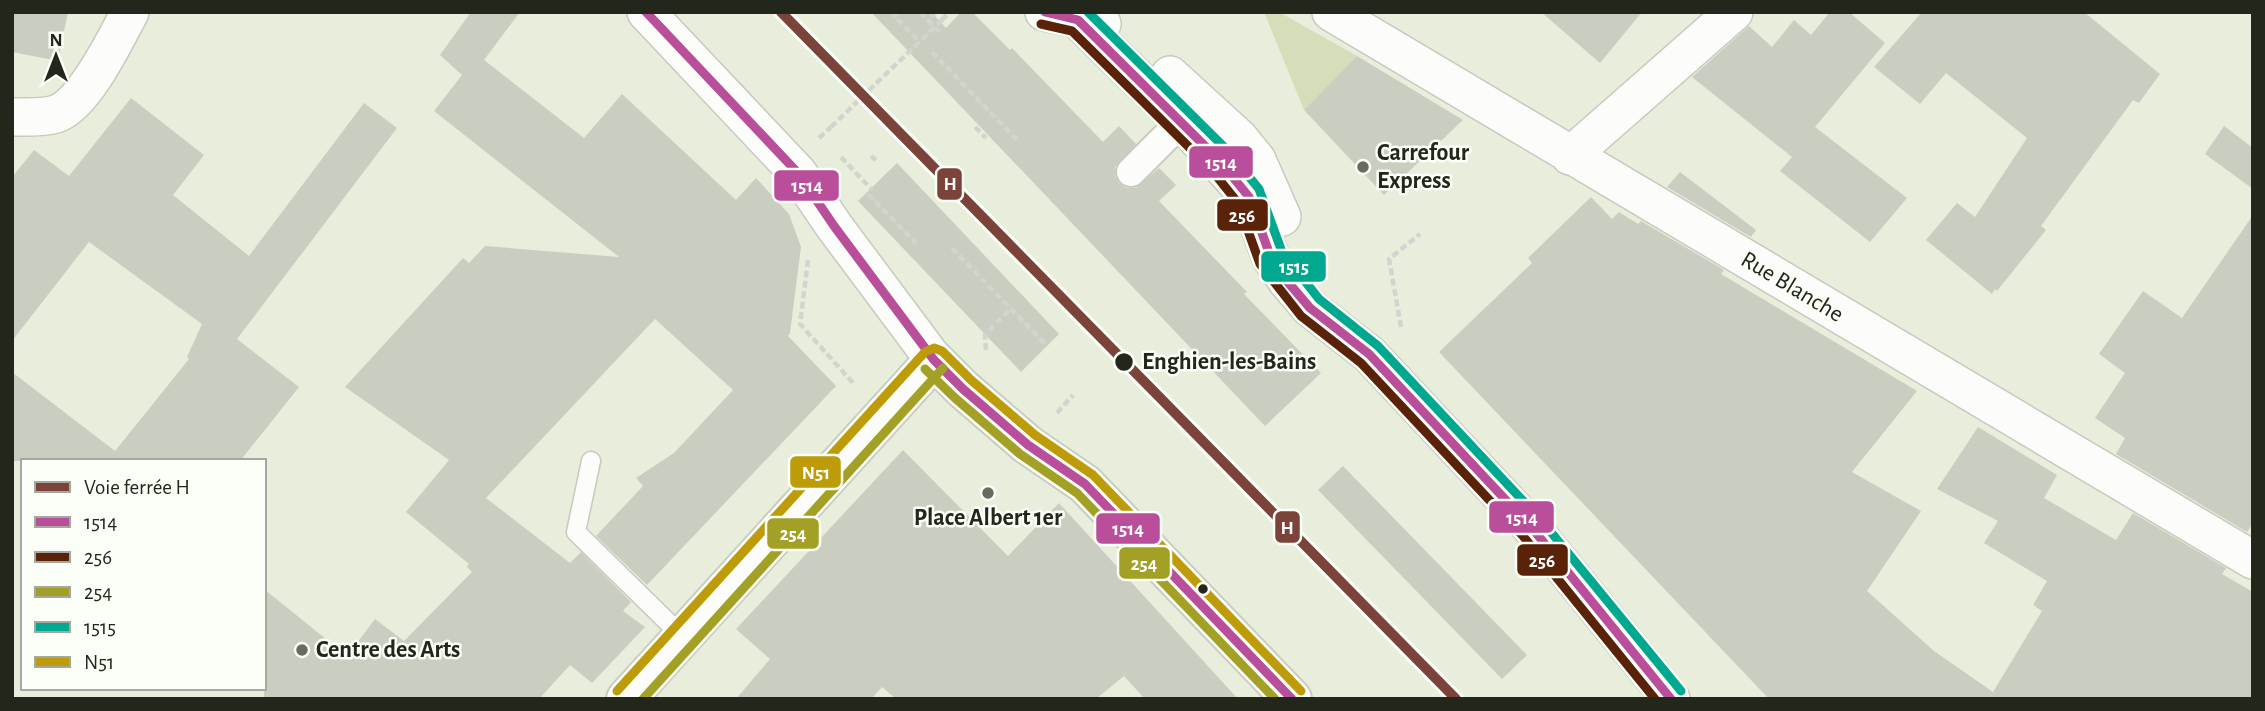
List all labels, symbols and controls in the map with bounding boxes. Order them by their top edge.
north arrow [21,21,91,91]
text: N [49,31,63,50]
place label: Carrefour Express [1377,141,1470,193]
line badge: 1514 [1188,145,1254,179]
text: 1514 [1205,154,1237,173]
marker: Carrefour Express [1355,159,1371,175]
line badge: H [936,167,963,201]
line badge: 1514 [773,169,840,202]
text: H [943,175,957,194]
text: 1514 [791,177,823,196]
line badge: 256 [1216,198,1269,232]
text: 256 [1229,207,1255,226]
street label: Rue Blanche [1737,247,1847,327]
line badge: 1515 [1260,250,1327,283]
text: 1515 [1279,258,1309,277]
place label: Enghien-les-Bains [1142,350,1316,374]
marker: Enghien-les-Bains [1113,351,1135,373]
line badge: N51 [789,455,842,489]
legend [21,459,266,690]
text: N51 [802,464,830,483]
text: Voie ferrée H [84,477,190,498]
marker: Place Albert 1er [980,485,996,501]
line badge: 1514 [1488,500,1555,534]
place label: Place Albert 1er [914,506,1063,530]
text: 1514 [1506,509,1538,528]
line badge: H [1274,510,1301,544]
text: 1514 [84,512,117,533]
line badge: 1514 [1095,512,1161,545]
line badge: 254 [766,517,820,550]
text: H [1280,519,1294,538]
text: 1514 [1112,520,1144,539]
text: 254 [780,525,807,544]
line badge: 256 [1516,543,1569,577]
line badge: 254 [1118,546,1171,580]
text: 256 [84,547,112,568]
text: 256 [1529,552,1555,571]
text: 254 [1131,555,1158,574]
text: 254 [84,582,112,603]
unlabelled marker [1196,582,1210,596]
text: 1515 [84,617,116,638]
place label: Centre des Arts [316,638,460,662]
marker: Centre des Arts [294,642,310,658]
text: N51 [84,652,114,673]

